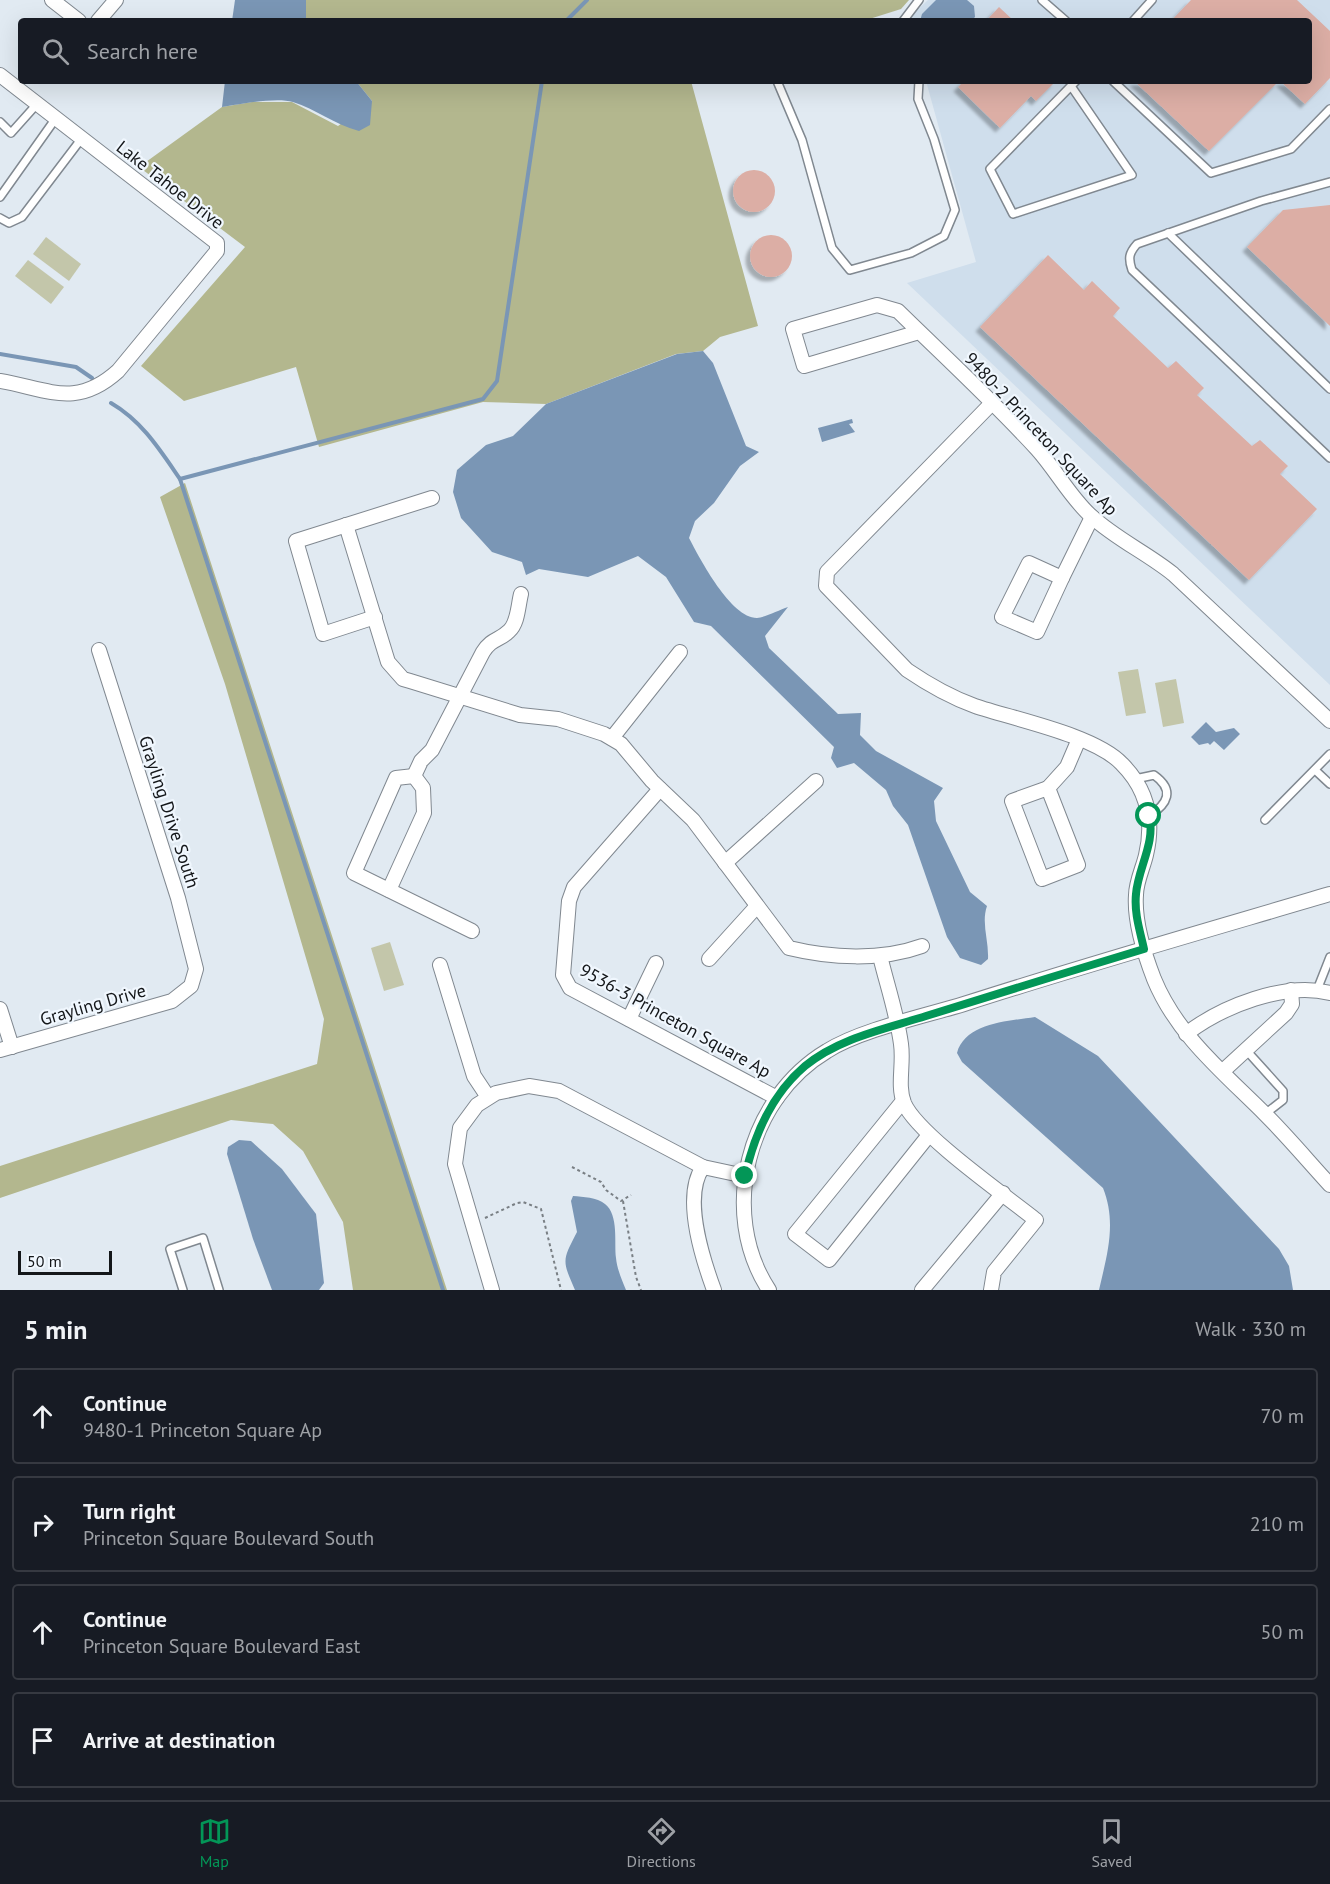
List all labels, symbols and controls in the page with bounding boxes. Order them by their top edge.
search box [18,18,1312,84]
icon: search [39,35,72,68]
text: Search here [87,37,198,65]
street label: Lake Tahoe Drive [112,135,229,234]
street label: 9480-2 Princeton Square Ap [960,347,1123,520]
street label: Grayling Drive South [134,733,205,891]
route start [1135,802,1161,828]
street label: 9536-3 Princeton Square Ap [576,958,775,1083]
street label: Grayling Drive [37,978,149,1031]
route end [731,1162,757,1188]
scale bar [18,1248,112,1276]
text: 50 m [27,1251,62,1271]
text: 5 min [24,1313,87,1346]
text: Walk · 330 m [1195,1316,1306,1342]
text: Continue [83,1389,167,1417]
icon: ahead [26,1400,59,1433]
text: 70 m [1261,1403,1304,1429]
text: 9480-1 Princeton Square Ap [83,1417,322,1443]
text: Turn right [83,1497,175,1525]
icon: right [26,1508,59,1541]
text: 210 m [1250,1511,1304,1537]
text: Princeton Square Boulevard South [83,1525,374,1551]
text: Continue [83,1605,167,1633]
icon: ahead [26,1616,59,1649]
text: 50 m [1261,1619,1304,1645]
text: Princeton Square Boulevard East [83,1633,360,1659]
icon: arrive [26,1724,59,1757]
text: Arrive at destination [83,1726,275,1754]
tab: Map [198,1815,231,1871]
tab: Directions [627,1815,696,1871]
tab: Saved [1091,1815,1132,1871]

